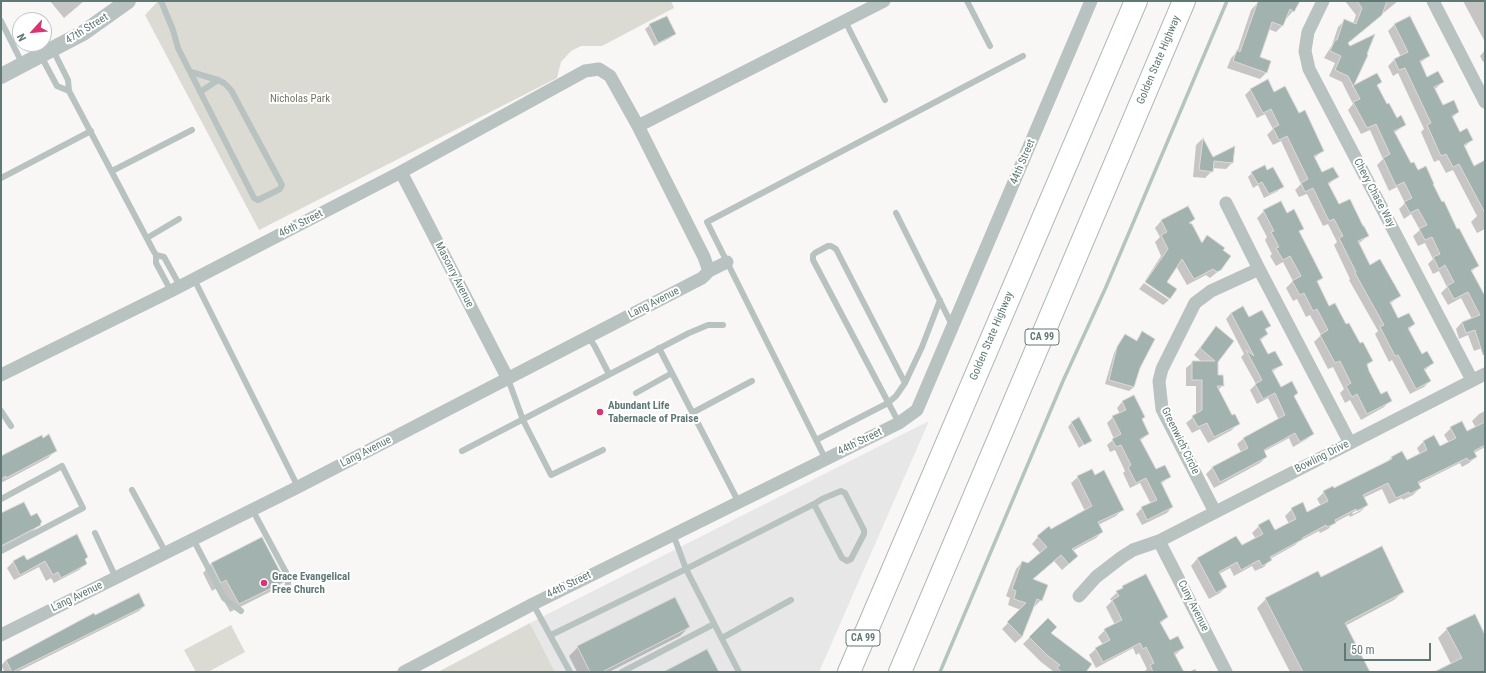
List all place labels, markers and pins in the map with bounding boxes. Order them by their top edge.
place label: Abundant Life Tabernacle of Praise [608,399,698,425]
marker: Abundant Life Tabernacle of Praise [595,407,605,417]
place label: Grace Evangelical Free Church [272,570,350,596]
marker: Grace Evangelical Free Church [259,578,269,588]

